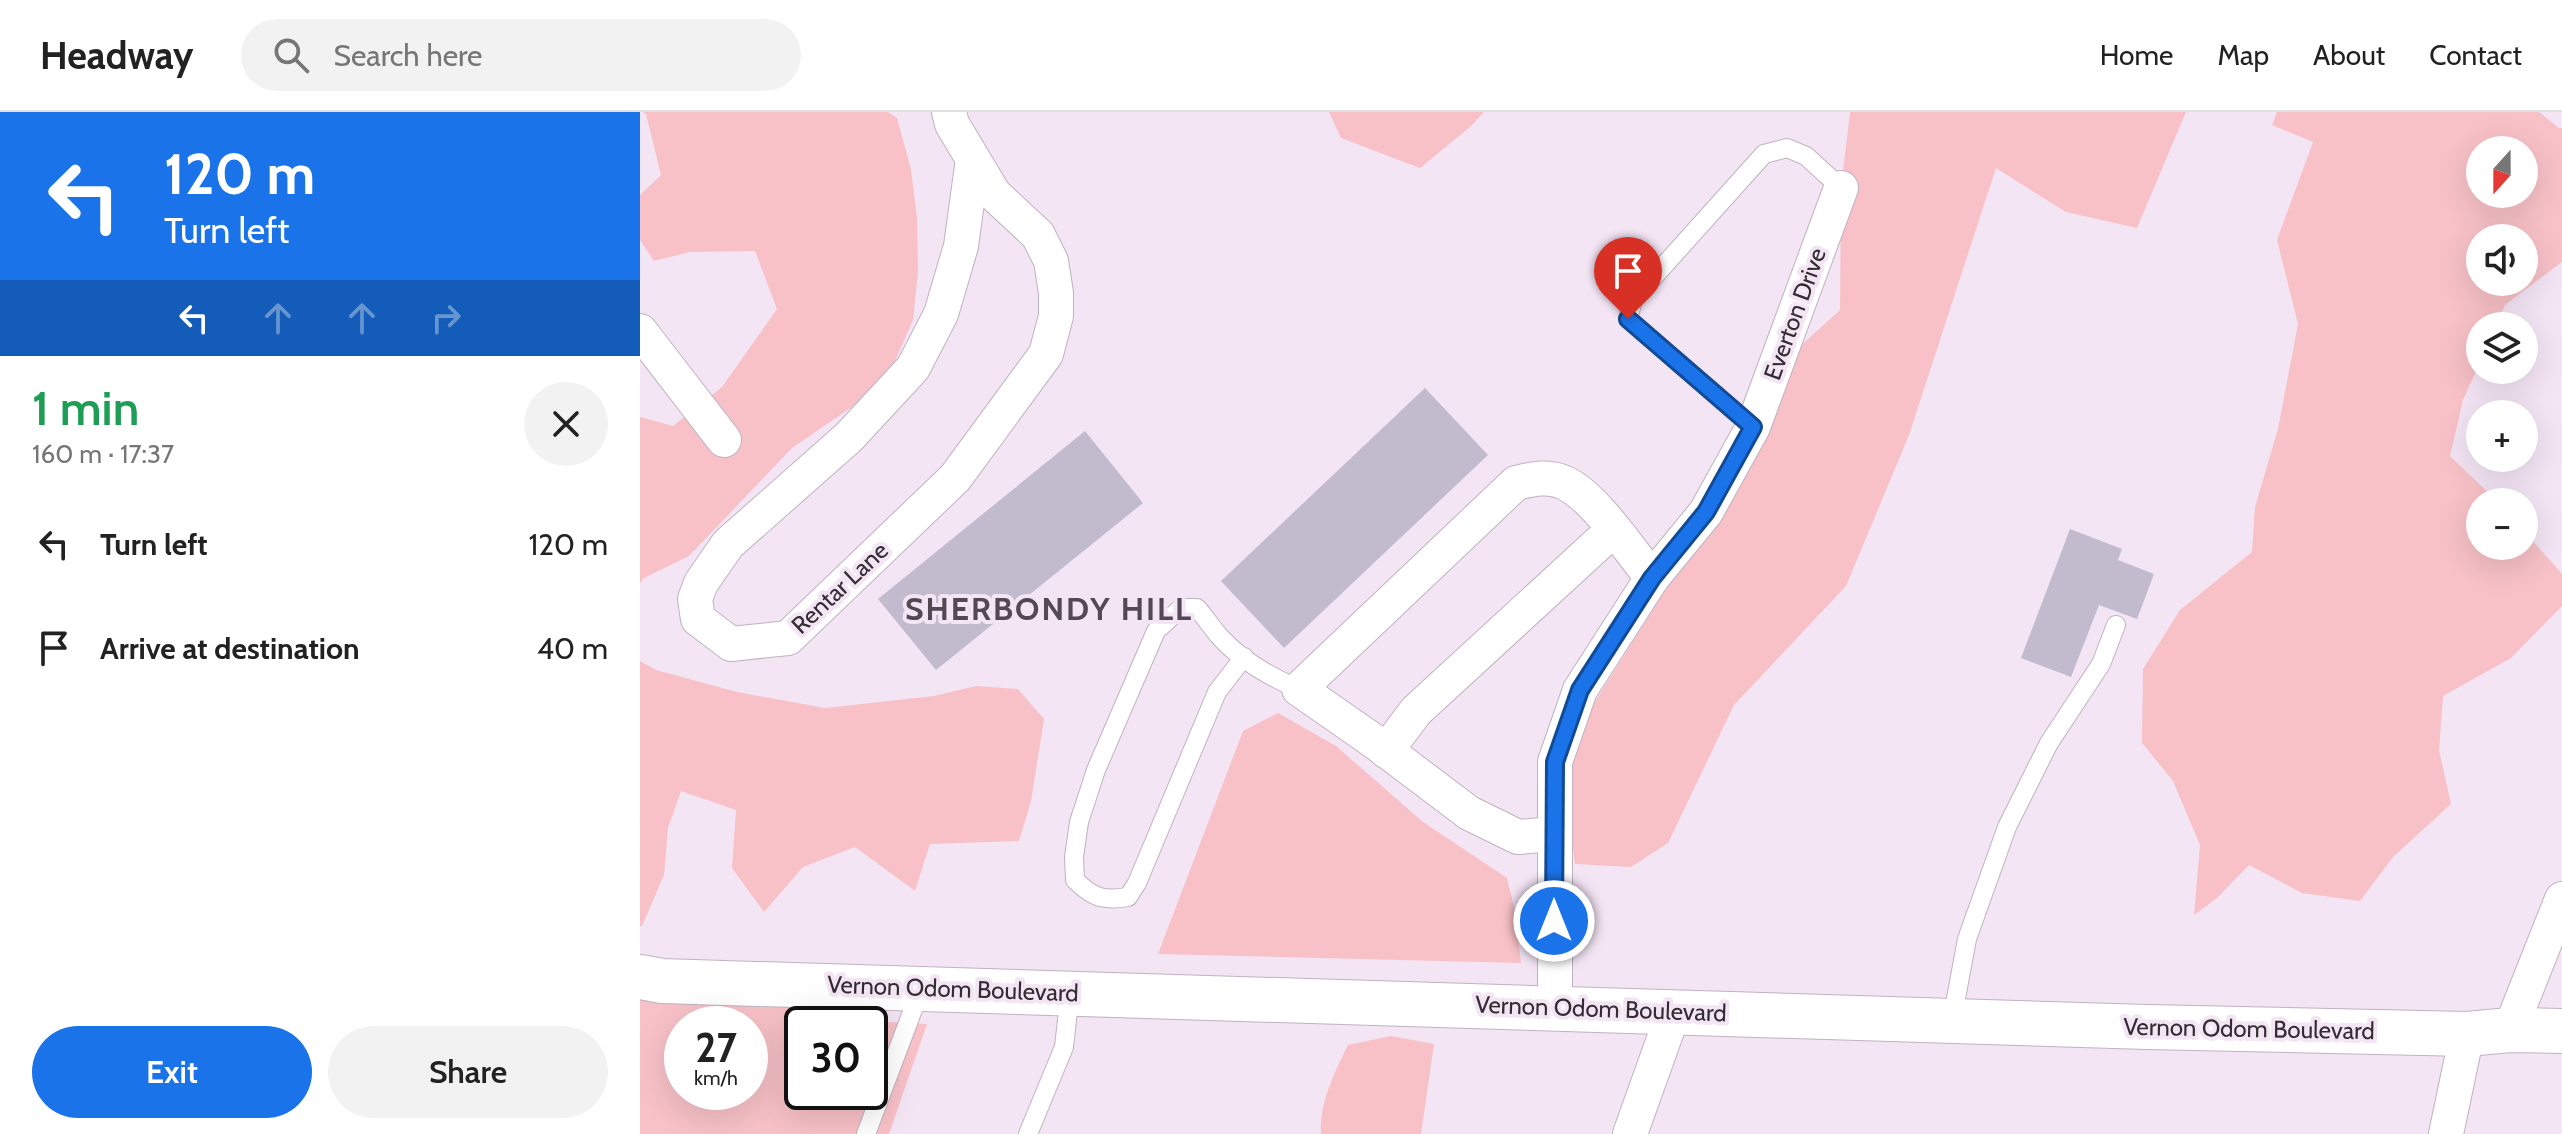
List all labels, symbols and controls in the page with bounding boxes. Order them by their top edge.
search box [241,19,801,91]
text: Headway [40,32,193,79]
icon: search [269,33,313,77]
text: Search here [333,37,482,74]
text: Home [2100,38,2173,72]
text: Map [2217,38,2269,72]
text: About [2313,38,2385,72]
text: Contact [2429,38,2522,72]
north arrow [2466,136,2538,208]
map controls [2466,136,2538,560]
text: 120 m [164,140,315,208]
icon: left [32,144,136,248]
text: Turn left [164,208,289,252]
button: sound [2466,224,2538,296]
pin [1594,237,1662,319]
street label: Everton Drive [1757,244,1832,384]
icon: arrive [1606,249,1650,293]
icon: left [172,296,216,340]
icon: ahead [256,296,300,340]
icon: ahead [340,296,384,340]
icon: right [424,296,468,340]
button: layers [2466,312,2538,384]
text: 1 min [32,379,139,437]
button: close [524,382,608,466]
button: + [2466,400,2538,472]
text: 160 m · 17:37 [32,438,174,470]
button: − [2466,488,2538,560]
icon: left [32,522,76,566]
text: Turn left [100,526,208,563]
text: 120 m [528,526,608,563]
street label: Rentar Lane [785,536,894,640]
district label: SHERBONDY HILL [905,589,1193,628]
icon: arrive [32,626,76,670]
text: Arrive at destination [100,630,360,667]
text: 40 m [537,630,608,667]
position arrow [1512,879,1596,963]
street label: Vernon Odom Boulevard [827,970,1079,1007]
street label: Vernon Odom Boulevard [1475,990,1727,1027]
speed limit sign: 30 [784,1006,888,1110]
street label: Vernon Odom Boulevard [2123,1012,2375,1045]
text: 27 [695,1023,737,1072]
button: Exit [32,1026,312,1118]
button: Share [328,1026,608,1118]
text: km/h [694,1066,738,1090]

